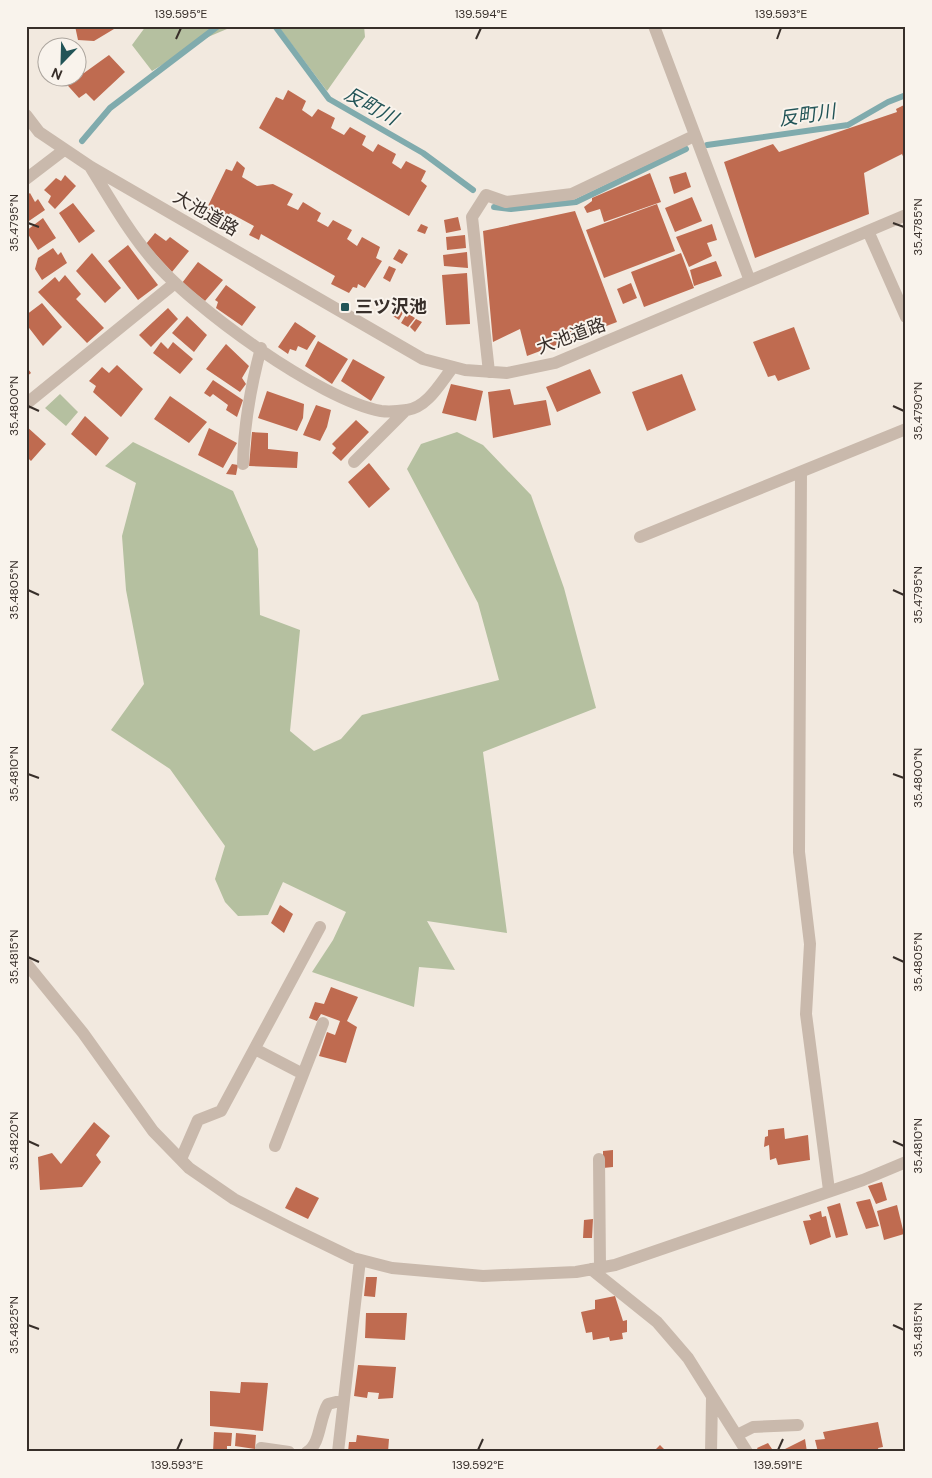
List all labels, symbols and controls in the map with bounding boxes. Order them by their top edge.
text: 139.595°E [155,6,208,22]
text: 139.594°E [455,6,508,22]
text: 139.593°E [755,6,807,22]
north arrow [38,38,88,88]
text: N [49,64,65,84]
water label: 反町川 [340,81,404,132]
water label: 反町川 [777,98,839,131]
street label: 大池道路 [169,185,243,241]
text: 35.4795°N [6,194,22,252]
text: 35.4785°N [910,198,926,256]
place label: 三ツ沢池 [355,295,427,319]
marker: 三ツ沢池 [339,301,351,313]
street label: 大池道路 [533,312,609,360]
text: 35.4800°N [6,376,22,436]
text: 35.4790°N [910,382,926,440]
text: 35.4805°N [6,560,22,620]
text: 35.4795°N [910,566,926,624]
text: 35.4810°N [6,746,22,802]
text: 35.4800°N [910,748,926,808]
text: 35.4815°N [6,930,22,984]
text: 35.4805°N [910,932,926,992]
text: 35.4820°N [6,1112,22,1170]
text: 35.4810°N [910,1118,926,1174]
text: 35.4825°N [6,1296,22,1354]
text: 35.4815°N [910,1303,926,1357]
text: 139.593°E [151,1457,203,1473]
text: 139.592°E [452,1457,504,1473]
text: 139.591°E [754,1457,803,1473]

